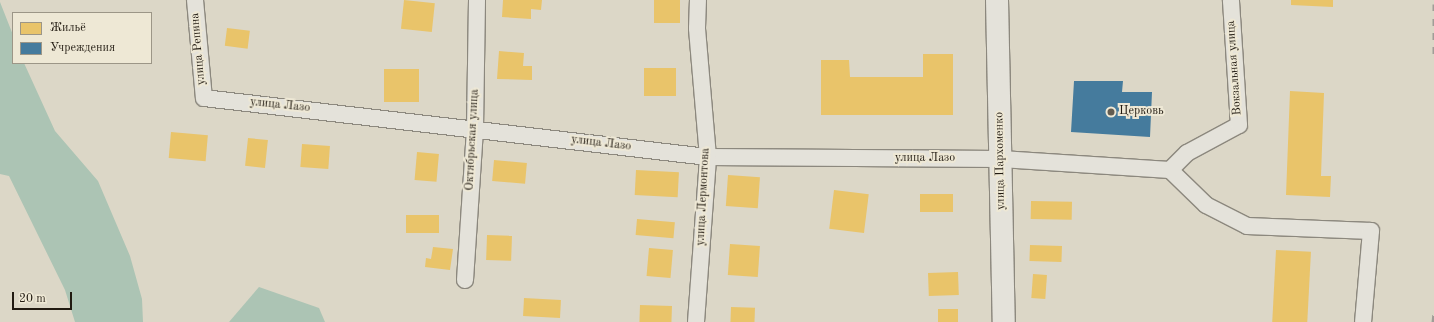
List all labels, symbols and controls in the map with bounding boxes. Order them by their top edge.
legend [12,12,152,64]
street label: улица Репина [189,12,209,86]
street label: Вокзальная улица [1224,20,1246,116]
text: Жильё [50,22,86,34]
text: Учреждения [50,42,115,54]
street label: Октябрьская улица [463,89,483,191]
street label: улица Лазо [249,96,311,116]
place label: Церковь [1119,105,1164,119]
marker: Церковь [1106,107,1116,117]
street label: улица Пархоменко [993,112,1009,210]
street label: улица Лазо [570,133,632,155]
street label: улица Лермонтова [694,148,714,246]
street label: улица Лазо [895,152,955,166]
scale bar [14,284,74,310]
text: 20 m [19,293,46,305]

